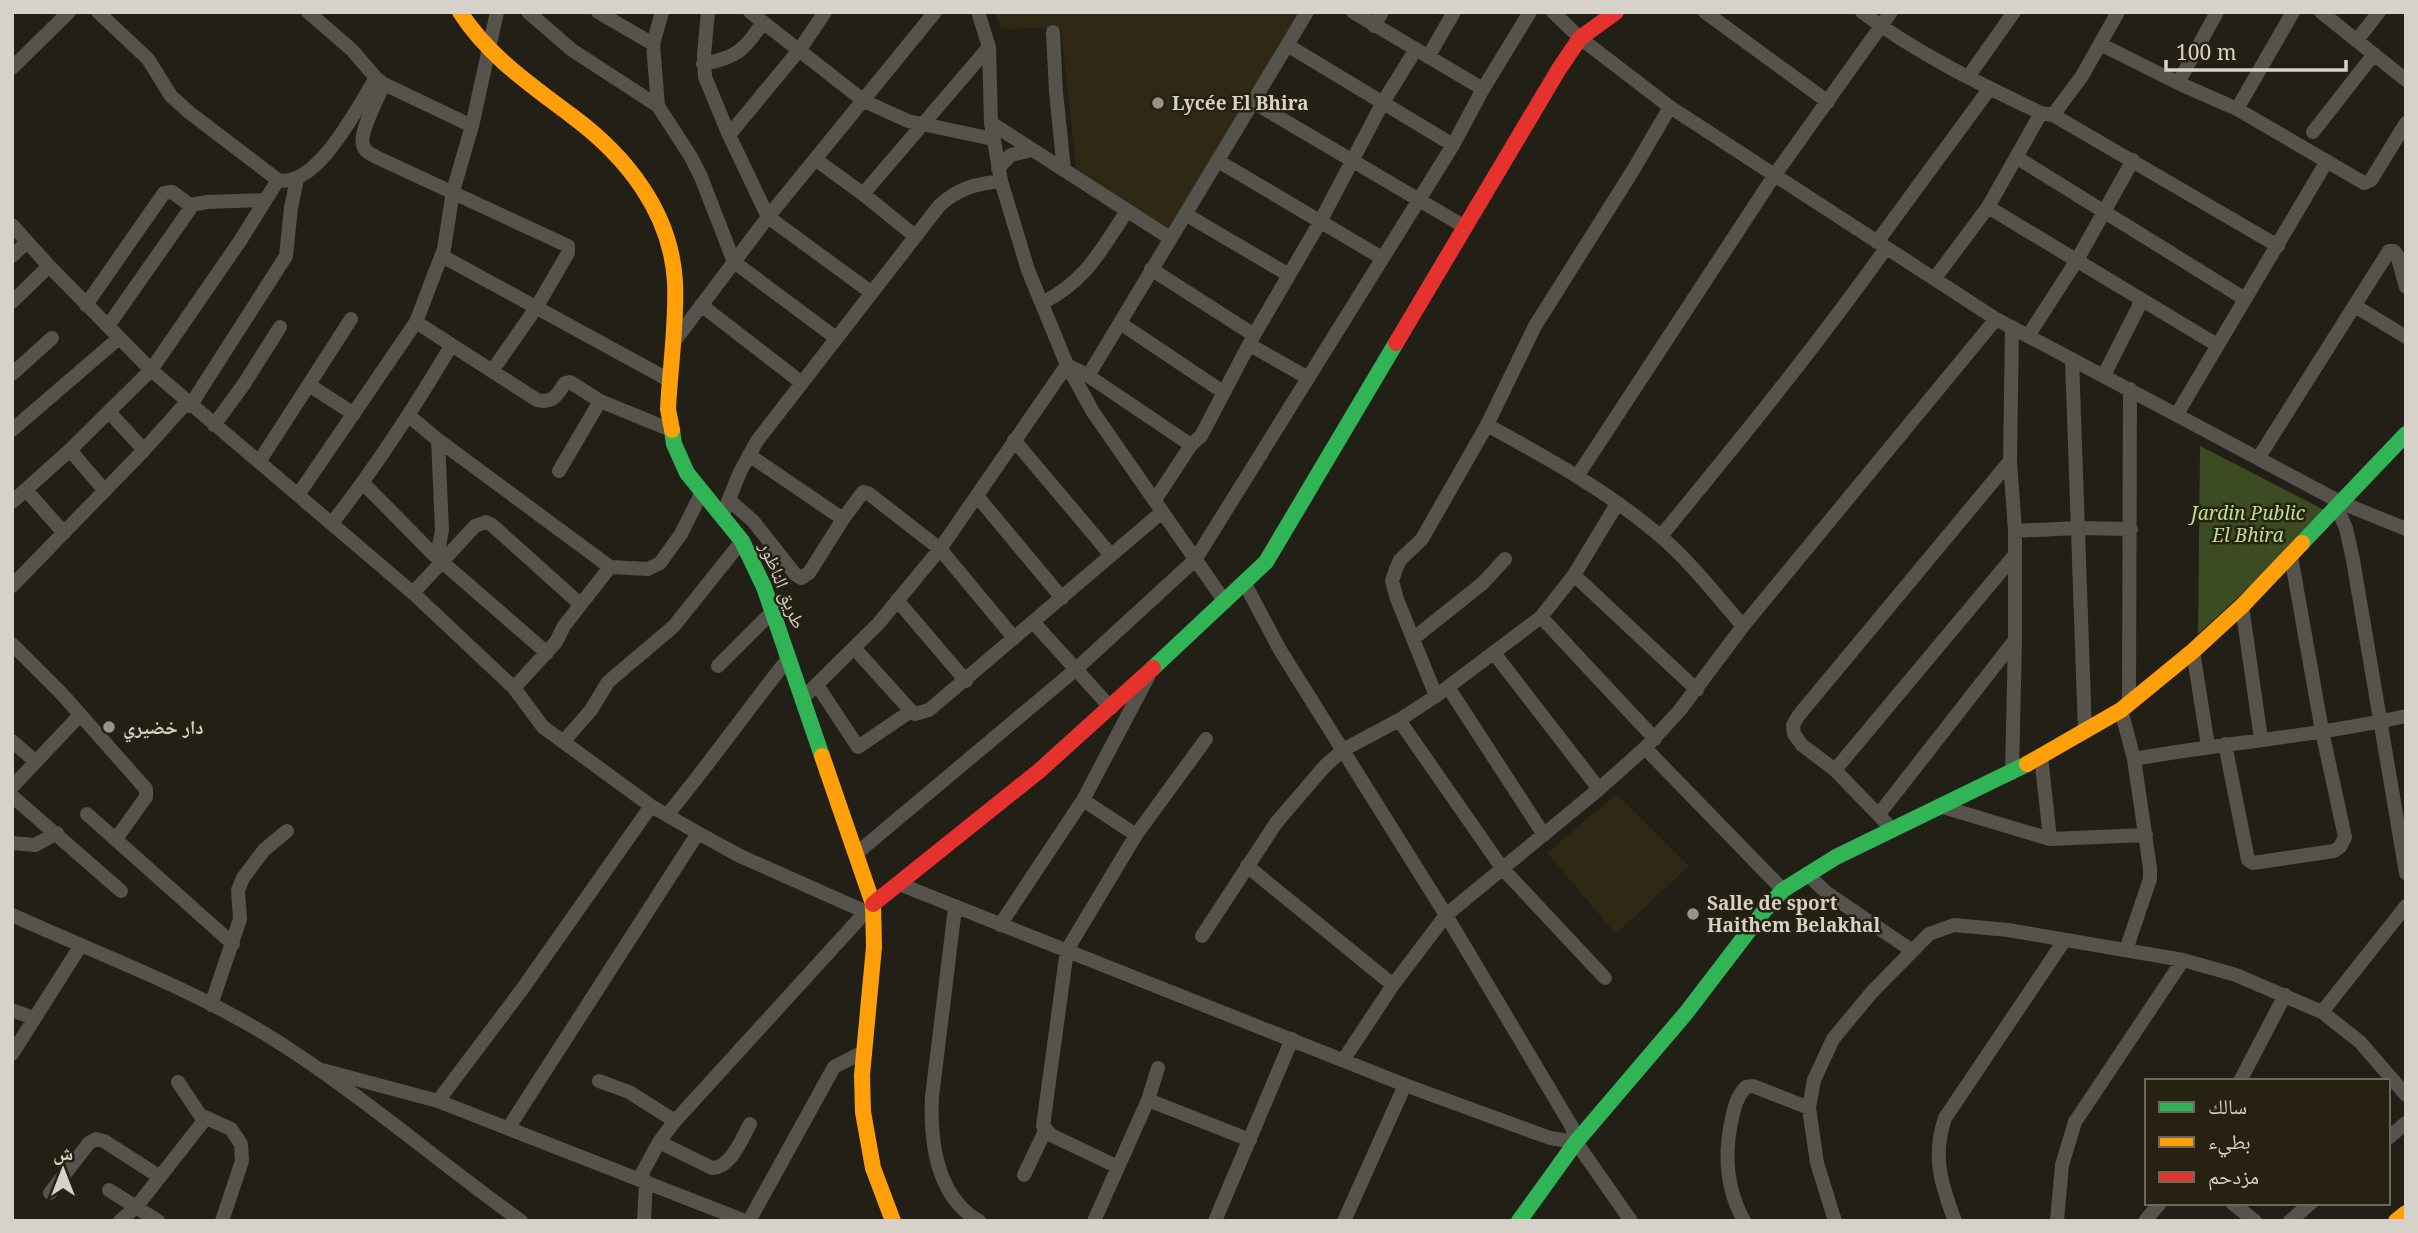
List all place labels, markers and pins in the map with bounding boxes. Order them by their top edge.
place label: Lycée El Bhira [1172,90,1309,116]
marker: Lycée El Bhira [1150,95,1166,111]
place label: دار خضيري [123,714,204,743]
marker: دار خضيري [101,719,117,735]
place label: Salle de sport Haithem Belakhal [1707,890,1880,938]
marker: Salle de sport Haithem Belakhal [1685,906,1701,922]

